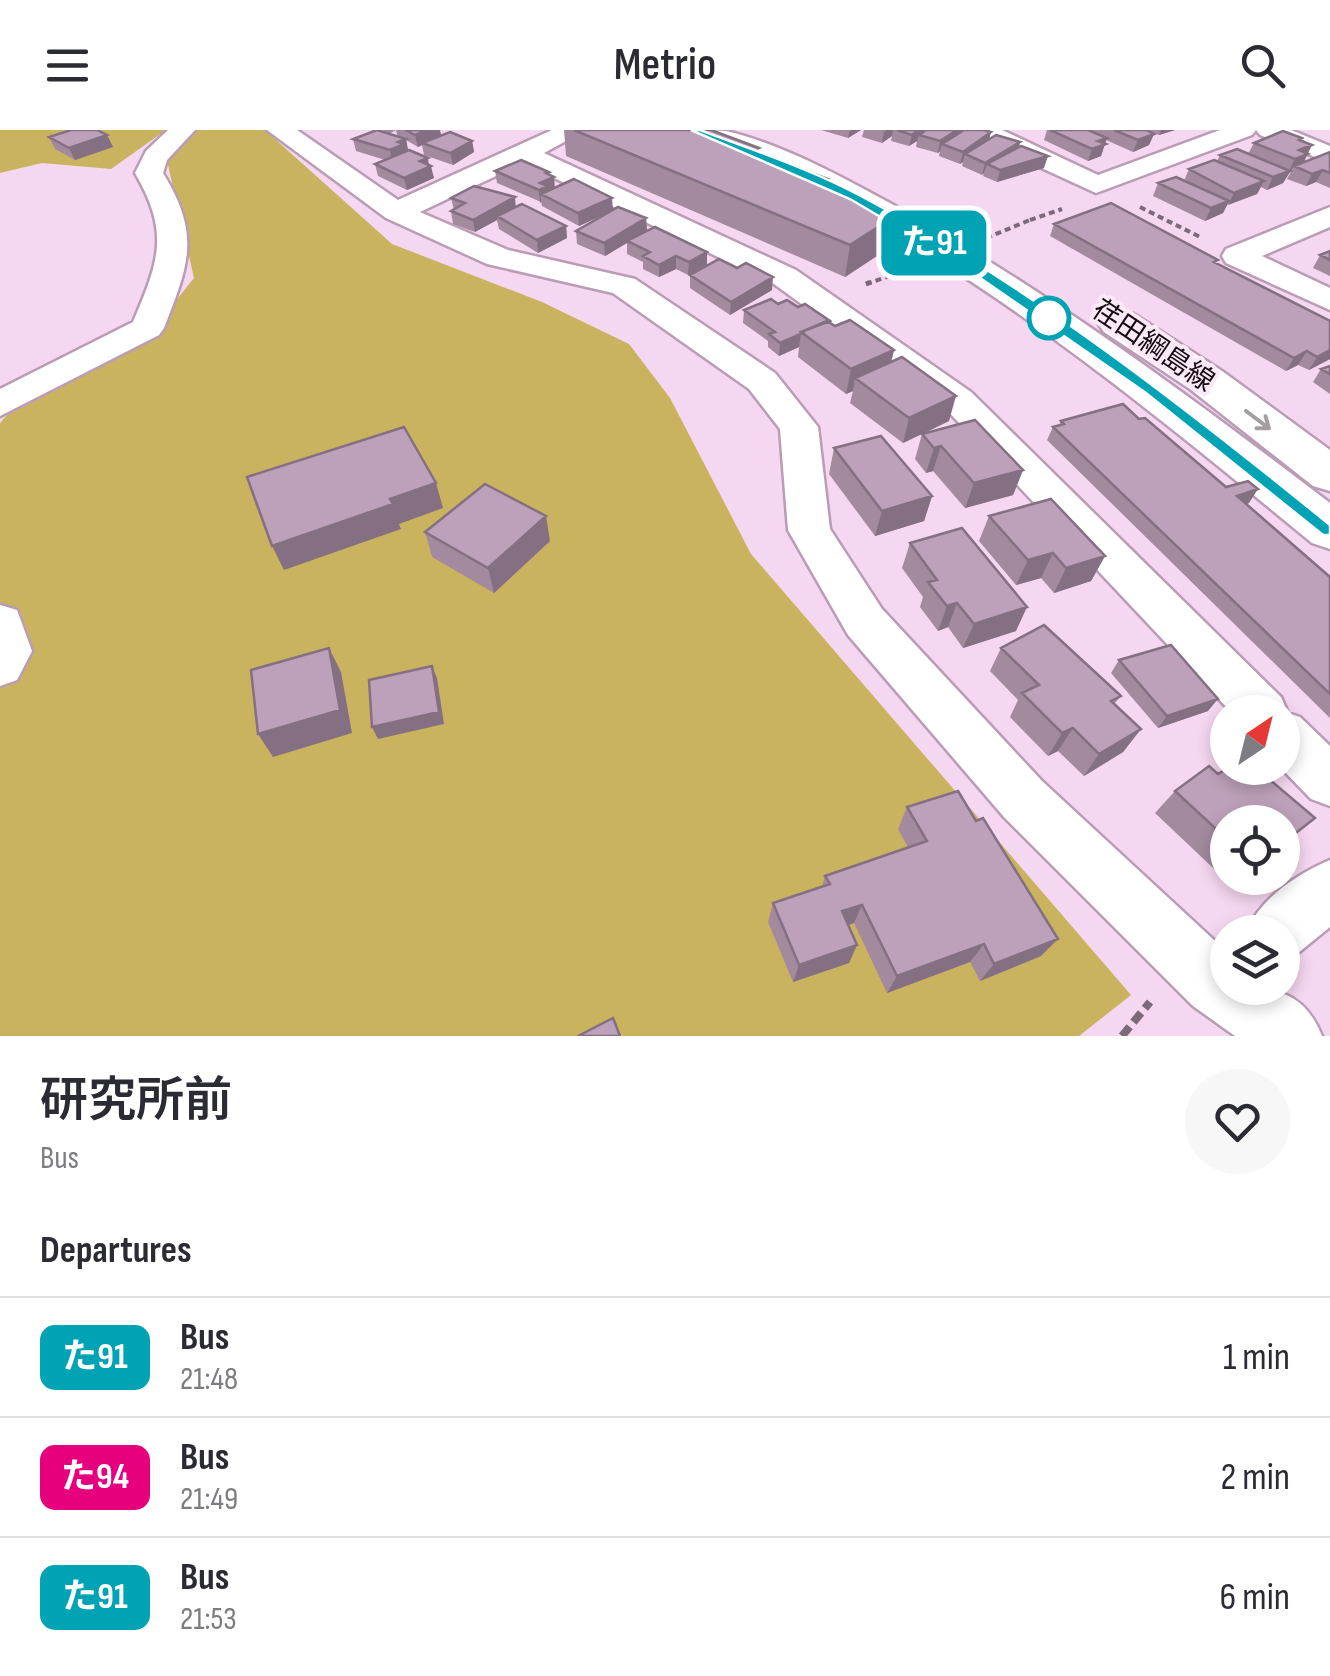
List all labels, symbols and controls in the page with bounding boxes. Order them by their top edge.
icon: menu [40,38,95,93]
text: Metrio [614,38,716,93]
icon: search [1235,38,1290,93]
line badge: た91 [876,210,992,276]
text: た91 [901,222,967,265]
street label: 荏田綱島線 [1086,293,1220,399]
unlabelled marker [1028,297,1070,339]
one-way arrow [1244,409,1271,430]
north arrow [1210,695,1300,785]
map controls [1210,695,1300,1005]
button: locate [1210,805,1300,895]
button: layers [1210,915,1300,1005]
button: heart [1185,1069,1290,1174]
text: 研究所前 [40,1073,232,1130]
text: Bus [40,1139,79,1178]
text: Departures [40,1228,192,1273]
text: Bus [180,1315,229,1360]
text: 1 min [1223,1335,1290,1380]
text: た91 [62,1336,128,1379]
text: 21:48 [180,1360,238,1399]
text: Bus [180,1435,229,1480]
text: 2 min [1221,1455,1290,1500]
text: た94 [61,1456,129,1499]
text: 21:49 [180,1480,238,1519]
text: Bus [180,1555,229,1600]
text: 6 min [1220,1575,1290,1620]
text: た91 [62,1576,128,1619]
text: 21:53 [180,1600,237,1639]

